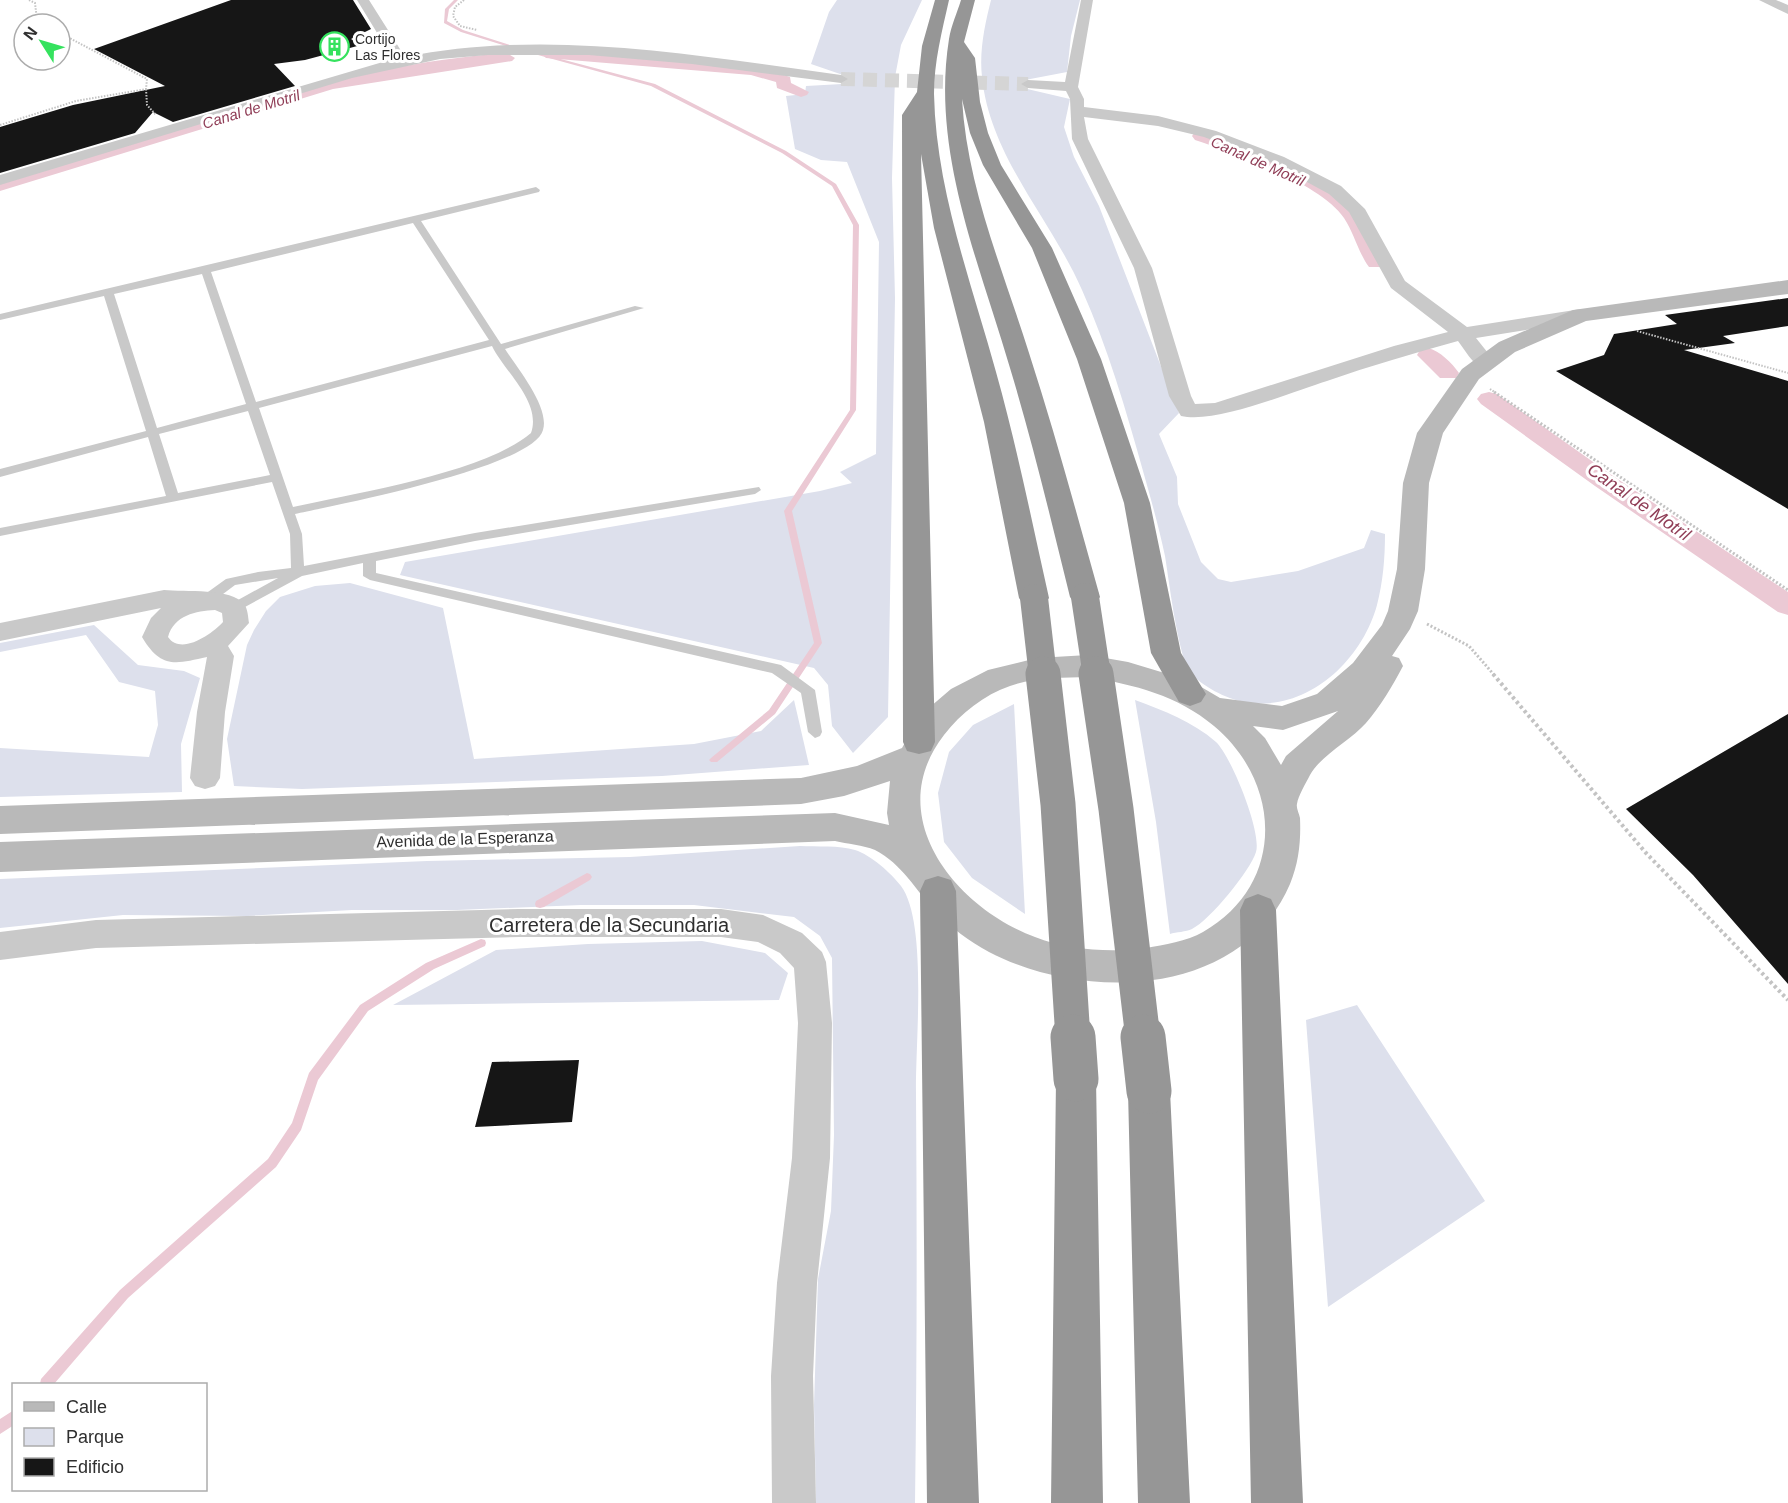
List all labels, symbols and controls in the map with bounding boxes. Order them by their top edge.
north arrow [12,12,72,72]
text: N [20,24,41,43]
building icon: Cortijo Las Flores [318,31,350,63]
place label: Cortijo Las Flores [355,31,420,63]
water label: Canal de Motril [200,86,302,132]
water label: Canal de Motril [1208,133,1308,190]
water label: Canal de Motril [1584,459,1695,545]
street label: Avenida de la Esperanza [376,827,554,851]
street label: Carretera de la Secundaria [489,914,730,936]
legend [12,1383,207,1491]
text: Calle [66,1397,107,1417]
text: Parque [66,1427,124,1447]
text: Edificio [66,1457,124,1477]

